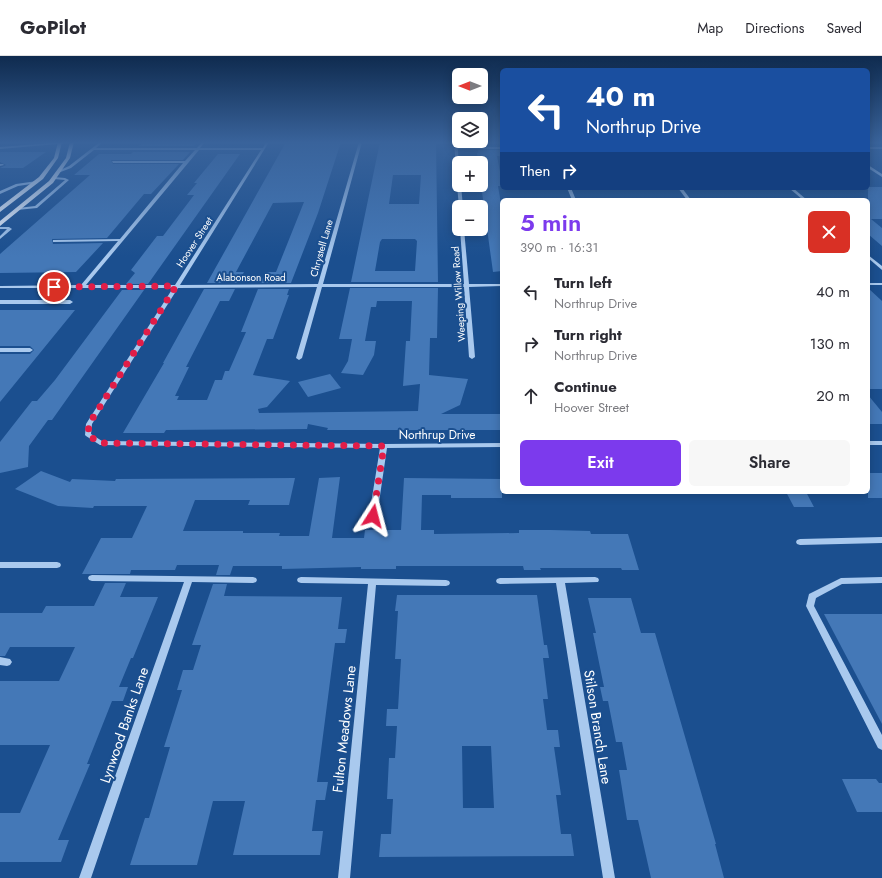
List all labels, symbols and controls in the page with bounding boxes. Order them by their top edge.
text: GoPilot [20,14,86,41]
text: Map [697,18,723,38]
text: Directions [745,18,805,38]
text: Saved [827,18,862,38]
north arrow [452,68,488,104]
map controls [452,68,488,236]
text: 40 m [586,76,655,117]
icon: left [520,84,572,136]
button: layers [452,112,488,148]
text: Northrup Drive [586,114,701,140]
button: + [452,156,488,192]
text: Then [520,160,550,182]
icon: right [558,160,580,182]
button: − [452,200,488,236]
text: 5 min [520,205,581,240]
button: close [808,211,850,253]
street label: Hoover Street [172,214,217,271]
street label: Chrystell Lane [306,218,337,279]
text: 390 m · 16:31 [520,238,598,257]
street label: Weeping Willow Road [448,246,469,342]
pin [37,270,71,304]
street label: Alabonson Road [216,270,286,285]
text: Turn left [554,272,612,294]
icon: arrive [43,276,65,298]
icon: left [520,281,542,303]
text: 40 m [816,281,850,303]
text: Northrup Drive [554,294,637,313]
text: Turn right [554,324,622,346]
icon: right [520,333,542,355]
text: 130 m [810,333,850,355]
text: Northrup Drive [554,346,637,365]
text: Continue [554,376,617,398]
icon: ahead [520,385,542,407]
text: 20 m [816,385,850,407]
text: Hoover Street [554,398,629,417]
street label: Northrup Drive [399,426,475,444]
button: Exit [520,440,681,486]
button: Share [689,440,850,486]
position arrow [352,495,394,537]
street label: Lynwood Banks Lane [95,664,153,786]
street label: Fulton Meadows Lane [327,665,361,793]
street label: Stilson Branch Lane [579,669,617,785]

